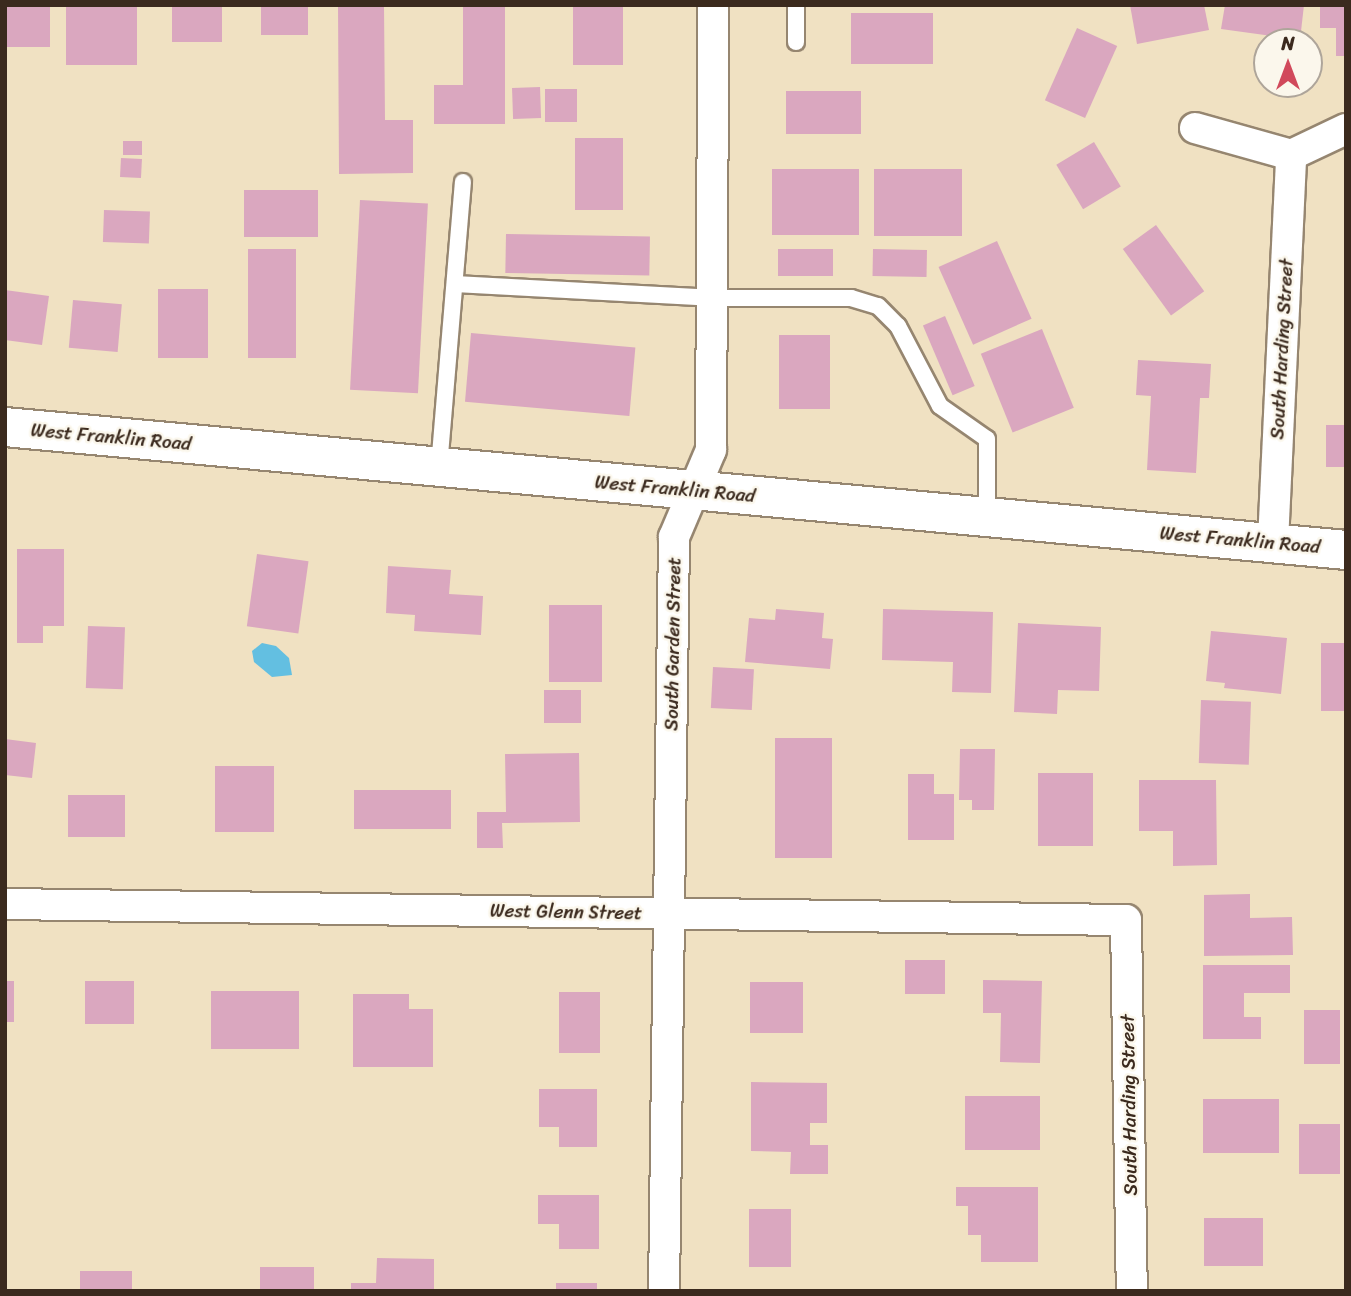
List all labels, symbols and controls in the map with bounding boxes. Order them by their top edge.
text: N [1281,27,1295,60]
north arrow [1253,28,1323,98]
street label: South Harding Street [1266,258,1298,440]
street label: West Franklin Road [30,419,192,455]
street label: West Franklin Road [594,471,756,507]
street label: West Franklin Road [1159,522,1321,558]
street label: South Garden Street [660,557,686,731]
street label: West Glenn Street [489,899,643,925]
street label: South Harding Street [1116,1014,1142,1196]

